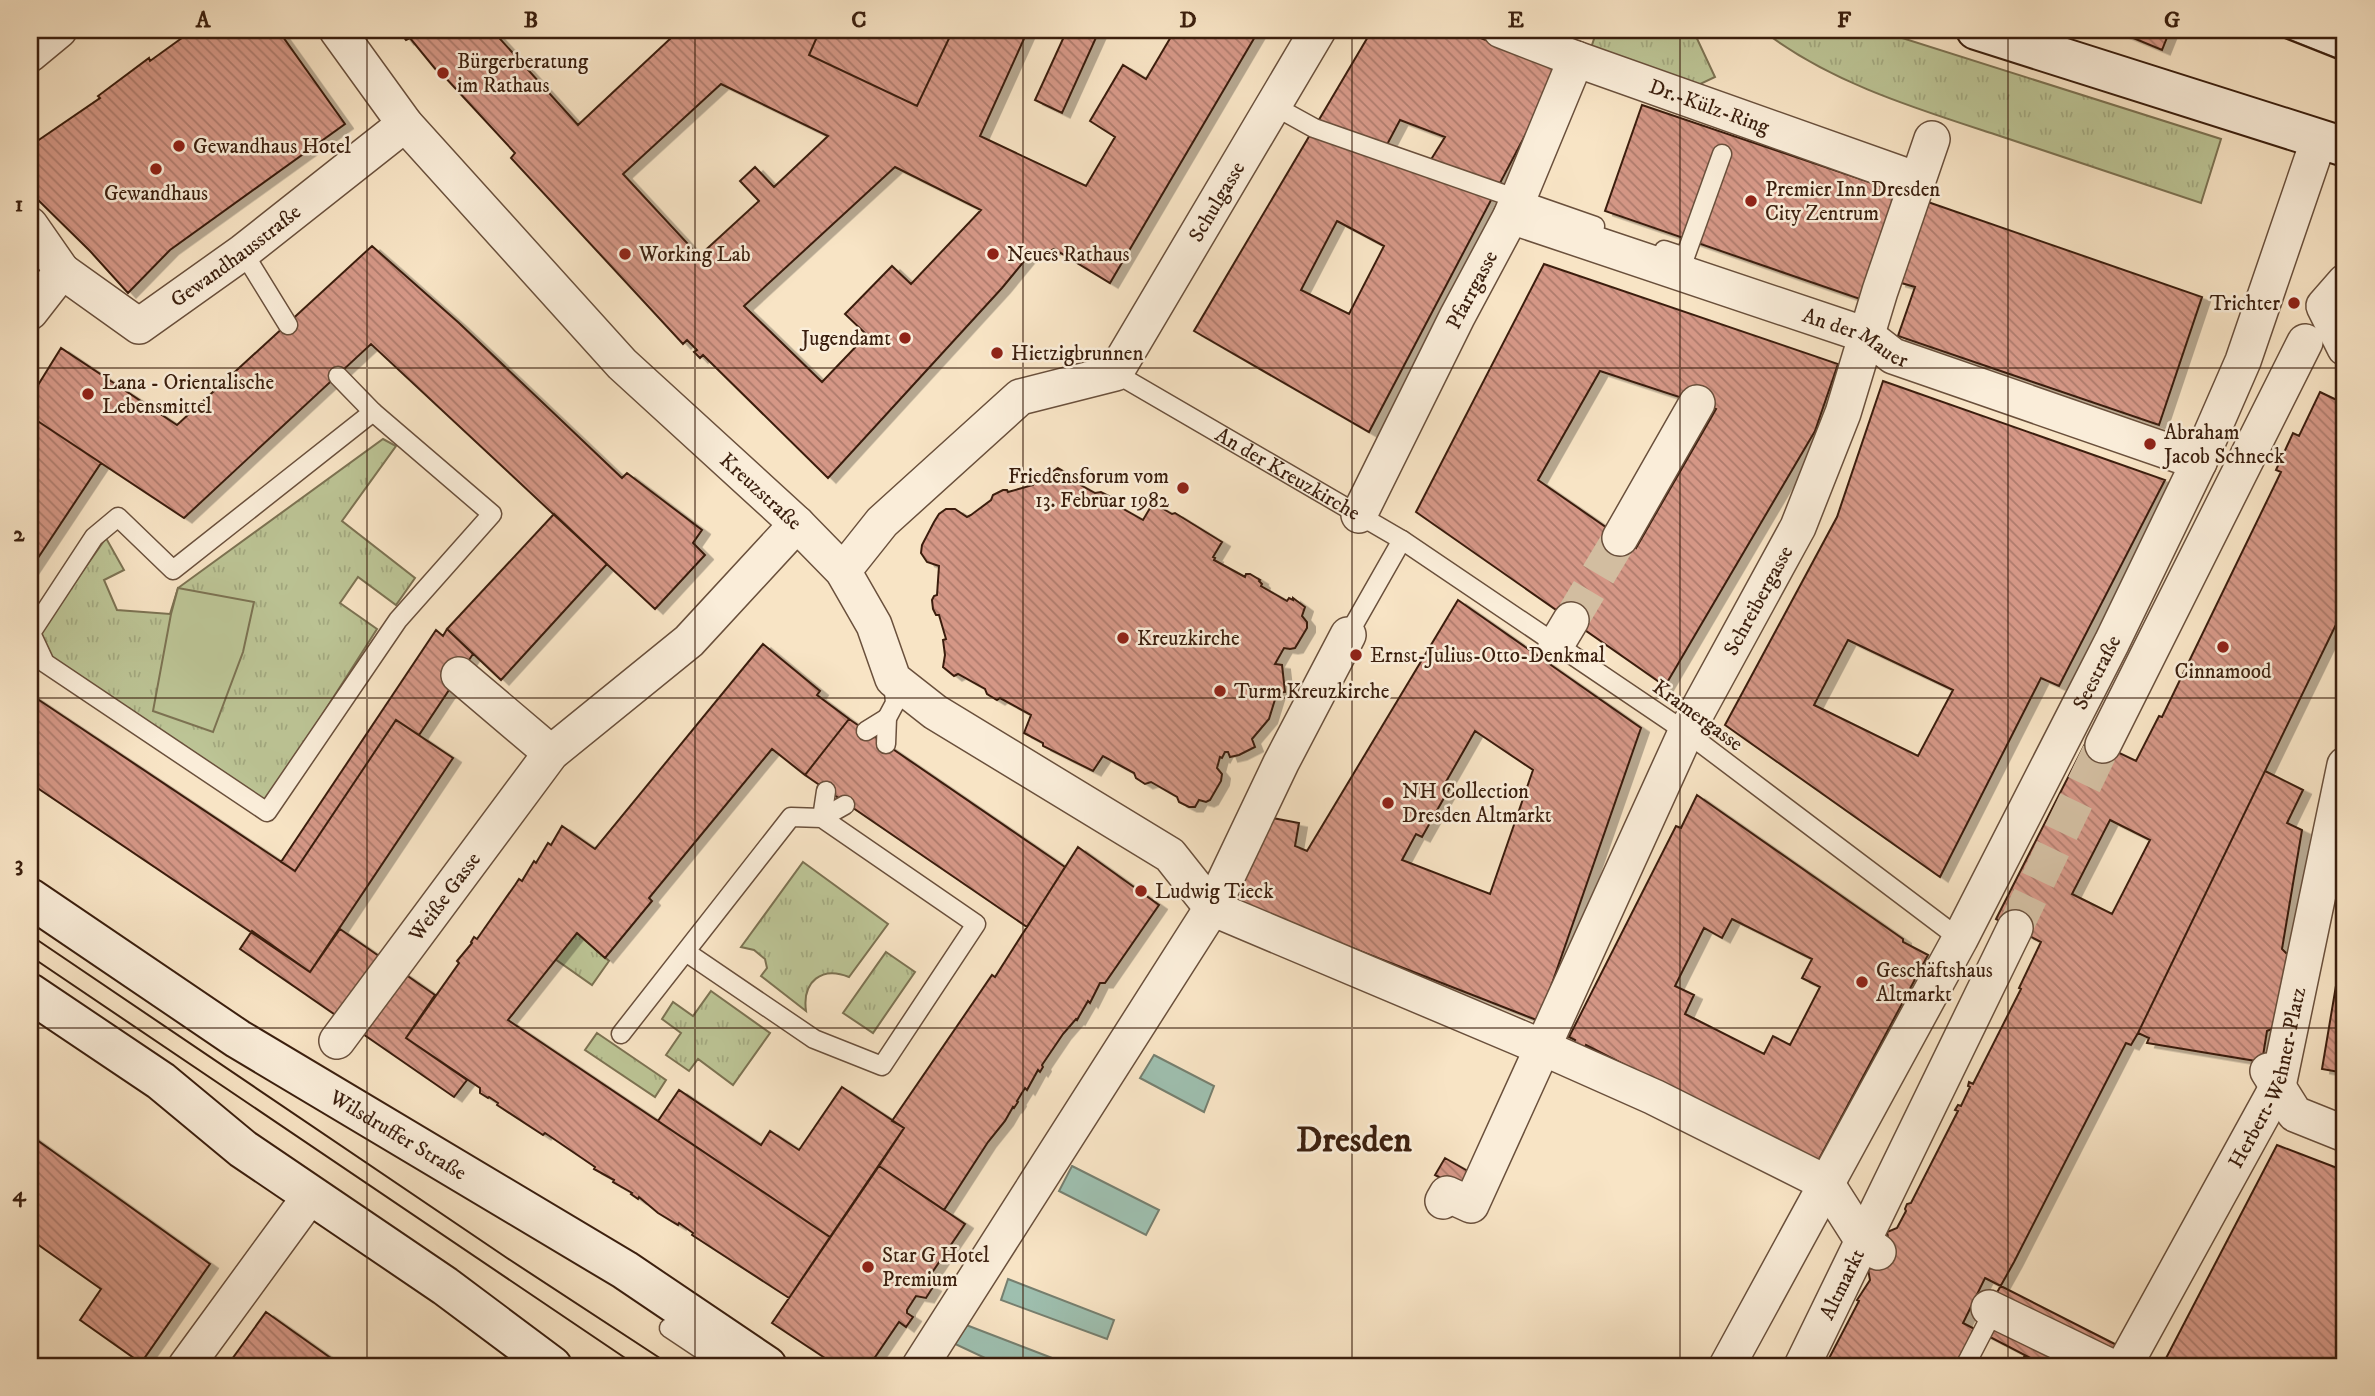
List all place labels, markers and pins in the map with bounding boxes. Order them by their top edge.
place label: Bürgerberatung im Rathaus [457,49,589,99]
marker: Bürgerberatung im Rathaus [435,65,451,81]
place label: Gewandhaus Hotel [193,134,352,160]
marker: Gewandhaus Hotel [171,138,187,154]
marker: Gewandhaus [148,161,164,177]
place label: Premier Inn Dresden City Zentrum [1765,177,1940,227]
place label: Gewandhaus [104,181,208,207]
marker: Premier Inn Dresden City Zentrum [1743,193,1759,209]
place label: Working Lab [638,242,751,268]
place label: Neues Rathaus [1007,242,1130,268]
marker: Working Lab [617,246,633,262]
marker: Neues Rathaus [985,246,1001,262]
place label: Trichter [2210,291,2280,317]
marker: Trichter [2286,295,2302,311]
place label: Jugendamt [799,326,891,352]
marker: Jugendamt [897,330,913,346]
place label: Hietzigbrunnen [1011,341,1143,367]
marker: Hietzigbrunnen [989,345,1005,361]
place label: Lana - Orientalische Lebensmittel [102,370,274,420]
marker: Lana - Orientalische Lebensmittel [80,386,96,402]
place label: Abraham Jacob Schneck [2162,420,2285,470]
marker: Abraham Jacob Schneck [2142,436,2158,452]
place label: Friedensforum vom 13. Februar 1982 [1008,464,1170,514]
marker: Friedensforum vom 13. Februar 1982 [1175,480,1191,496]
place label: Kreuzkirche [1137,626,1240,652]
marker: Kreuzkirche [1115,630,1131,646]
marker: Cinnamood [2215,639,2231,655]
place label: Ernst-Julius-Otto-Denkmal [1370,643,1606,669]
marker: Ernst-Julius-Otto-Denkmal [1348,647,1364,663]
place label: Cinnamood [2175,659,2272,685]
place label: Turm Kreuzkirche [1234,679,1390,705]
marker: Turm Kreuzkirche [1212,683,1228,699]
place label: NH Collection Dresden Altmarkt [1402,779,1552,829]
marker: NH Collection Dresden Altmarkt [1380,795,1396,811]
place label: Ludwig Tieck [1155,879,1274,905]
marker: Ludwig Tieck [1133,883,1149,899]
place label: Geschäftshaus Altmarkt [1876,958,1993,1008]
marker: Geschäftshaus Altmarkt [1854,974,1870,990]
place label: Star G Hotel Premium [882,1243,990,1293]
marker: Star G Hotel Premium [860,1259,876,1275]

